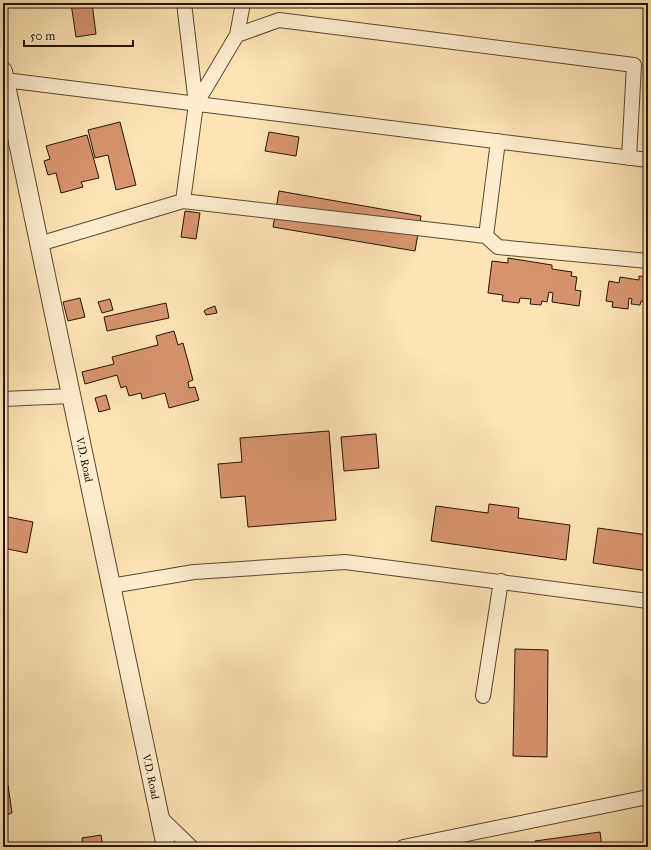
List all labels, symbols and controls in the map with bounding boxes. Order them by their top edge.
scale bar [24,22,133,48]
text: 50 m [30,29,55,43]
street label: V.D. Road [73,435,96,484]
street label: V.D. Road [140,752,162,801]

